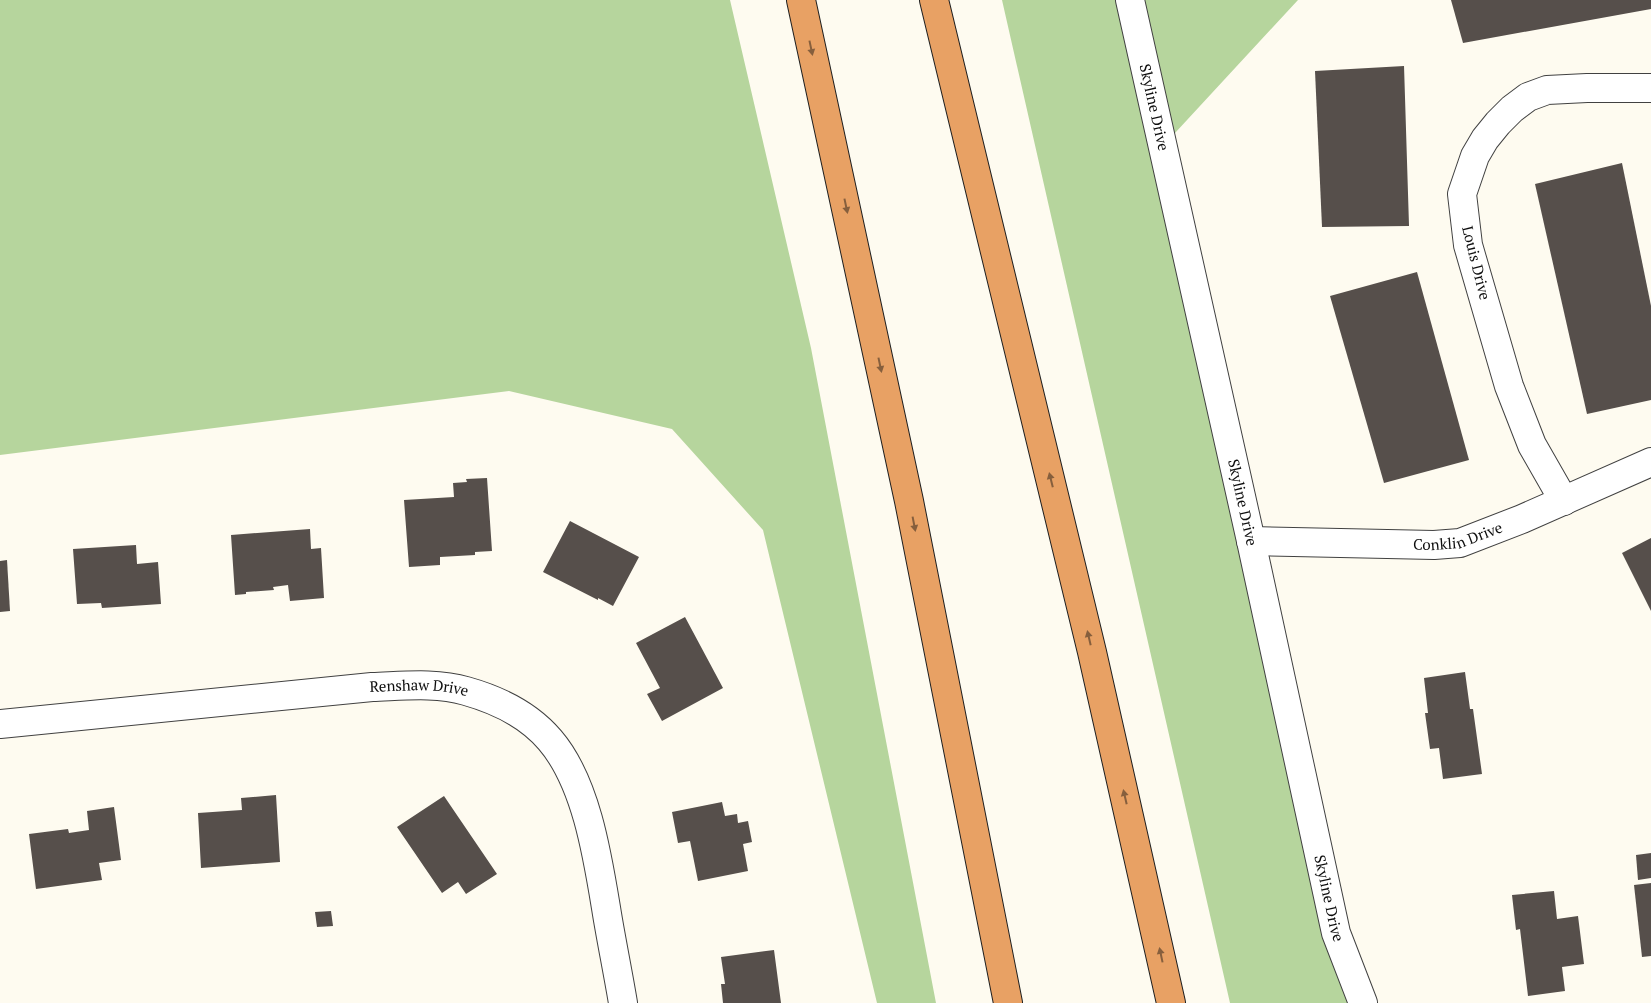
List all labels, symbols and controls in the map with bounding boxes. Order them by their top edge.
one-way arrow [808,40,816,56]
street label: Skyline Drive [1136,62,1174,152]
one-way arrow [842,199,850,214]
street label: Louis Drive [1458,224,1496,302]
one-way arrow [877,358,885,374]
street label: Skyline Drive [1224,457,1263,548]
one-way arrow [1047,473,1055,488]
one-way arrow [910,517,918,532]
street label: Conklin Drive [1413,517,1505,554]
one-way arrow [1085,631,1093,646]
street label: Renshaw Drive [369,674,471,700]
one-way arrow [1121,789,1129,804]
street label: Skyline Drive [1310,853,1349,944]
one-way arrow [1157,948,1165,963]

